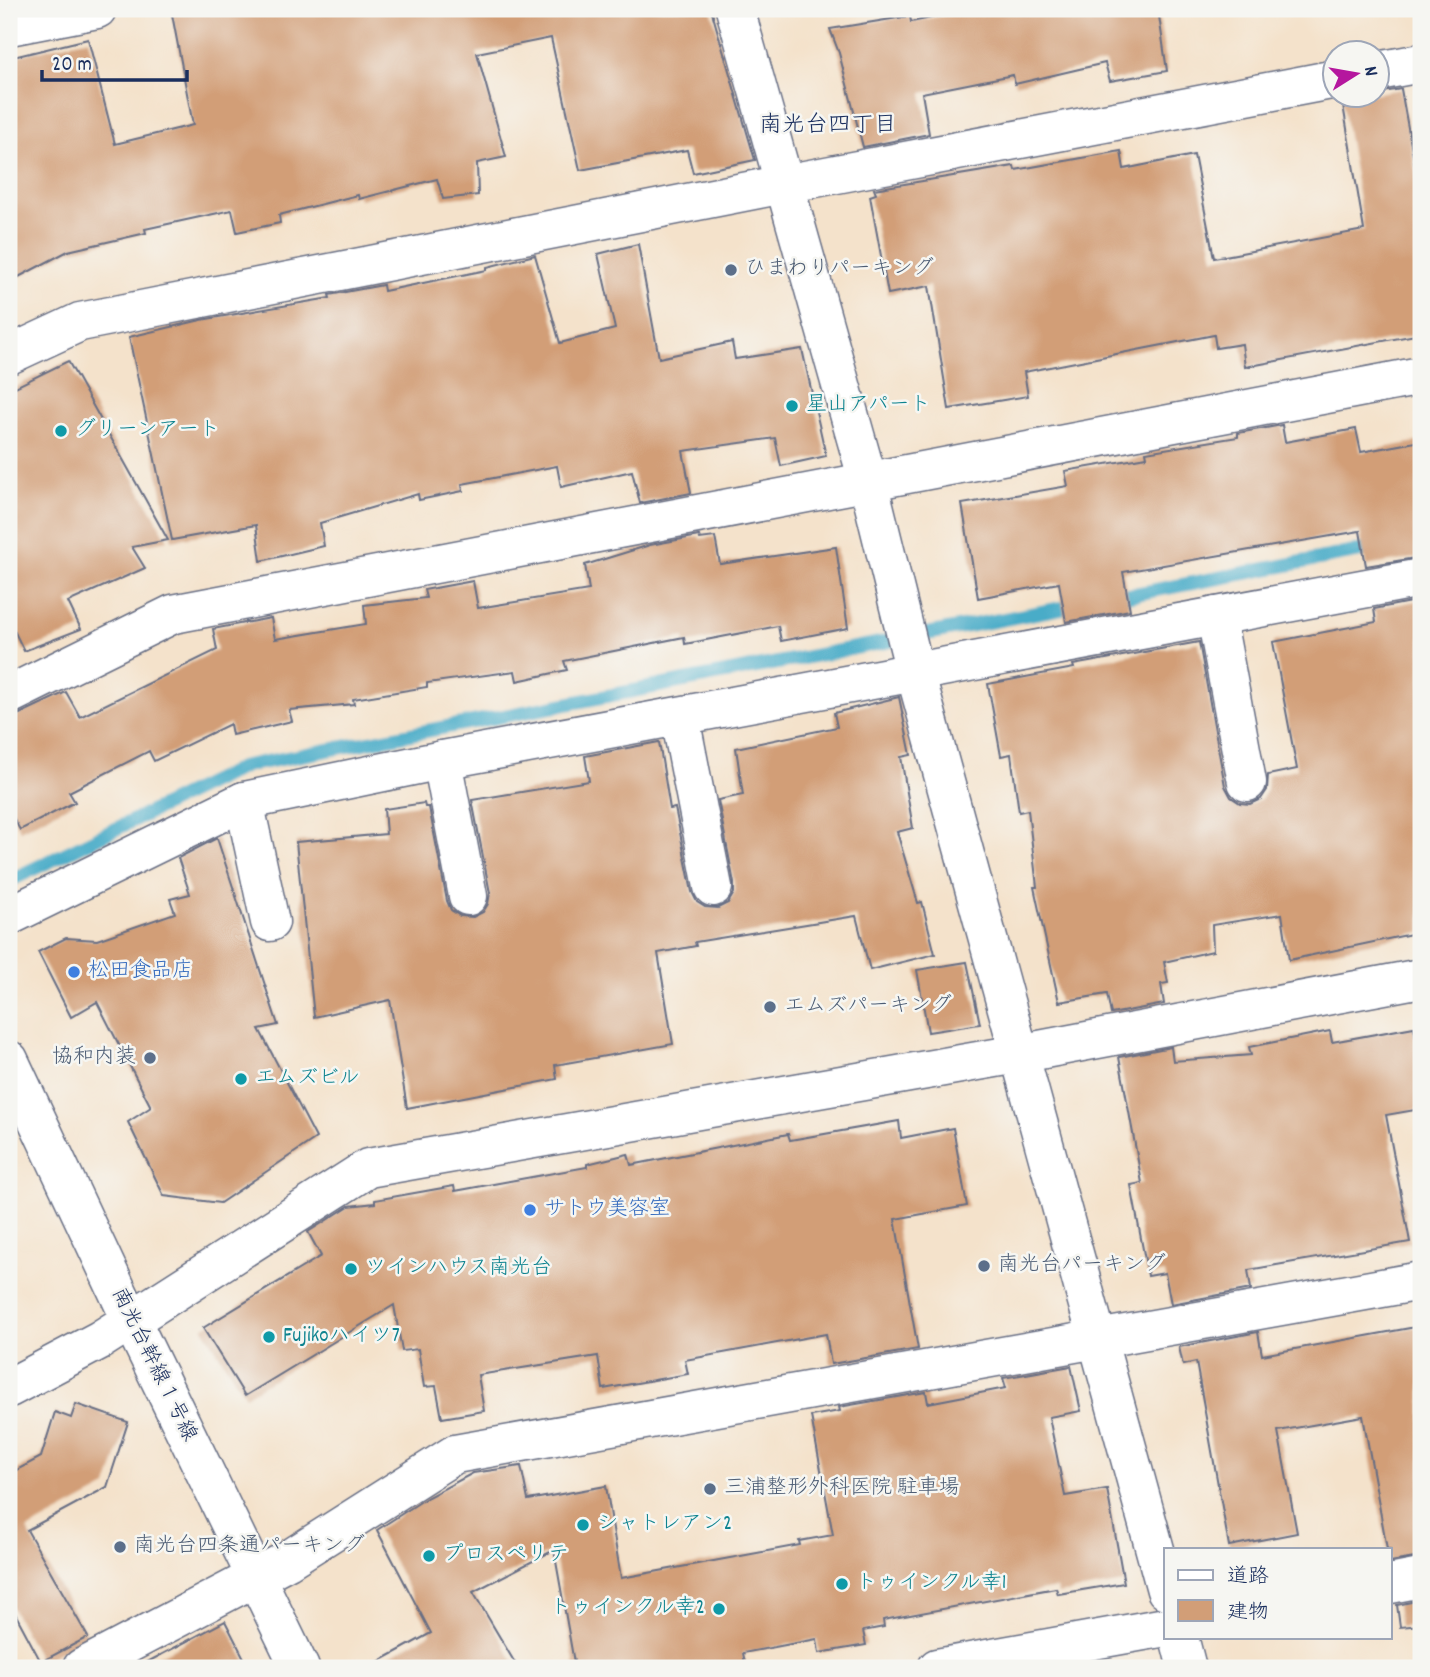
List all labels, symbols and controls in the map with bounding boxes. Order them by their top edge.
scale bar [42,38,187,82]
north arrow [1322,38,1392,108]
text: 20 m [52,51,92,81]
text: N [1355,64,1383,79]
district label: 南光台四丁目 [759,110,897,143]
place label: ひまわりパーキング [745,255,934,285]
marker: ひまわりパーキング [723,262,739,278]
place label: 星山アパート [806,391,931,421]
marker: 星山アパート [784,398,800,414]
place label: グリーンアート [75,416,220,446]
marker: グリーンアート [53,423,69,439]
place label: 松田食品店 [88,957,193,987]
marker: 松田食品店 [66,964,82,980]
place label: エムズパーキング [784,992,952,1022]
marker: エムズパーキング [762,999,778,1015]
place label: 協和内装 [52,1043,136,1073]
marker: 協和内装 [142,1050,158,1066]
place label: エムズビル [255,1064,360,1094]
marker: エムズビル [233,1071,249,1087]
place label: サトウ美容室 [544,1195,670,1225]
marker: サトウ美容室 [522,1202,538,1218]
place label: 南光台パーキング [998,1251,1166,1281]
place label: ツインハウス南光台 [365,1254,552,1284]
marker: 南光台パーキング [976,1258,992,1274]
marker: ツインハウス南光台 [343,1261,359,1277]
street label: 南光台幹線１号線 [103,1283,203,1447]
place label: Fujikoハイツ7 [283,1322,400,1352]
marker: Fujikoハイツ7 [261,1329,277,1345]
place label: 三浦整形外科医院 駐車場 [724,1474,960,1504]
marker: 三浦整形外科医院 駐車場 [702,1481,718,1497]
place label: シャトレアン2 [597,1510,732,1540]
marker: シャトレアン2 [575,1517,591,1533]
place label: 南光台四条通パーキング [134,1532,365,1562]
marker: 南光台四条通パーキング [112,1539,128,1555]
place label: プロスペリテ [443,1541,569,1571]
marker: プロスペリテ [421,1548,437,1564]
legend [1164,1548,1392,1638]
text: 道路 [1227,1563,1269,1593]
place label: トゥインクル幸1 [856,1569,1006,1599]
marker: トゥインクル幸1 [834,1576,850,1592]
place label: トゥインクル幸2 [550,1594,705,1624]
text: 建物 [1227,1599,1269,1629]
marker: トゥインクル幸2 [711,1601,727,1617]

